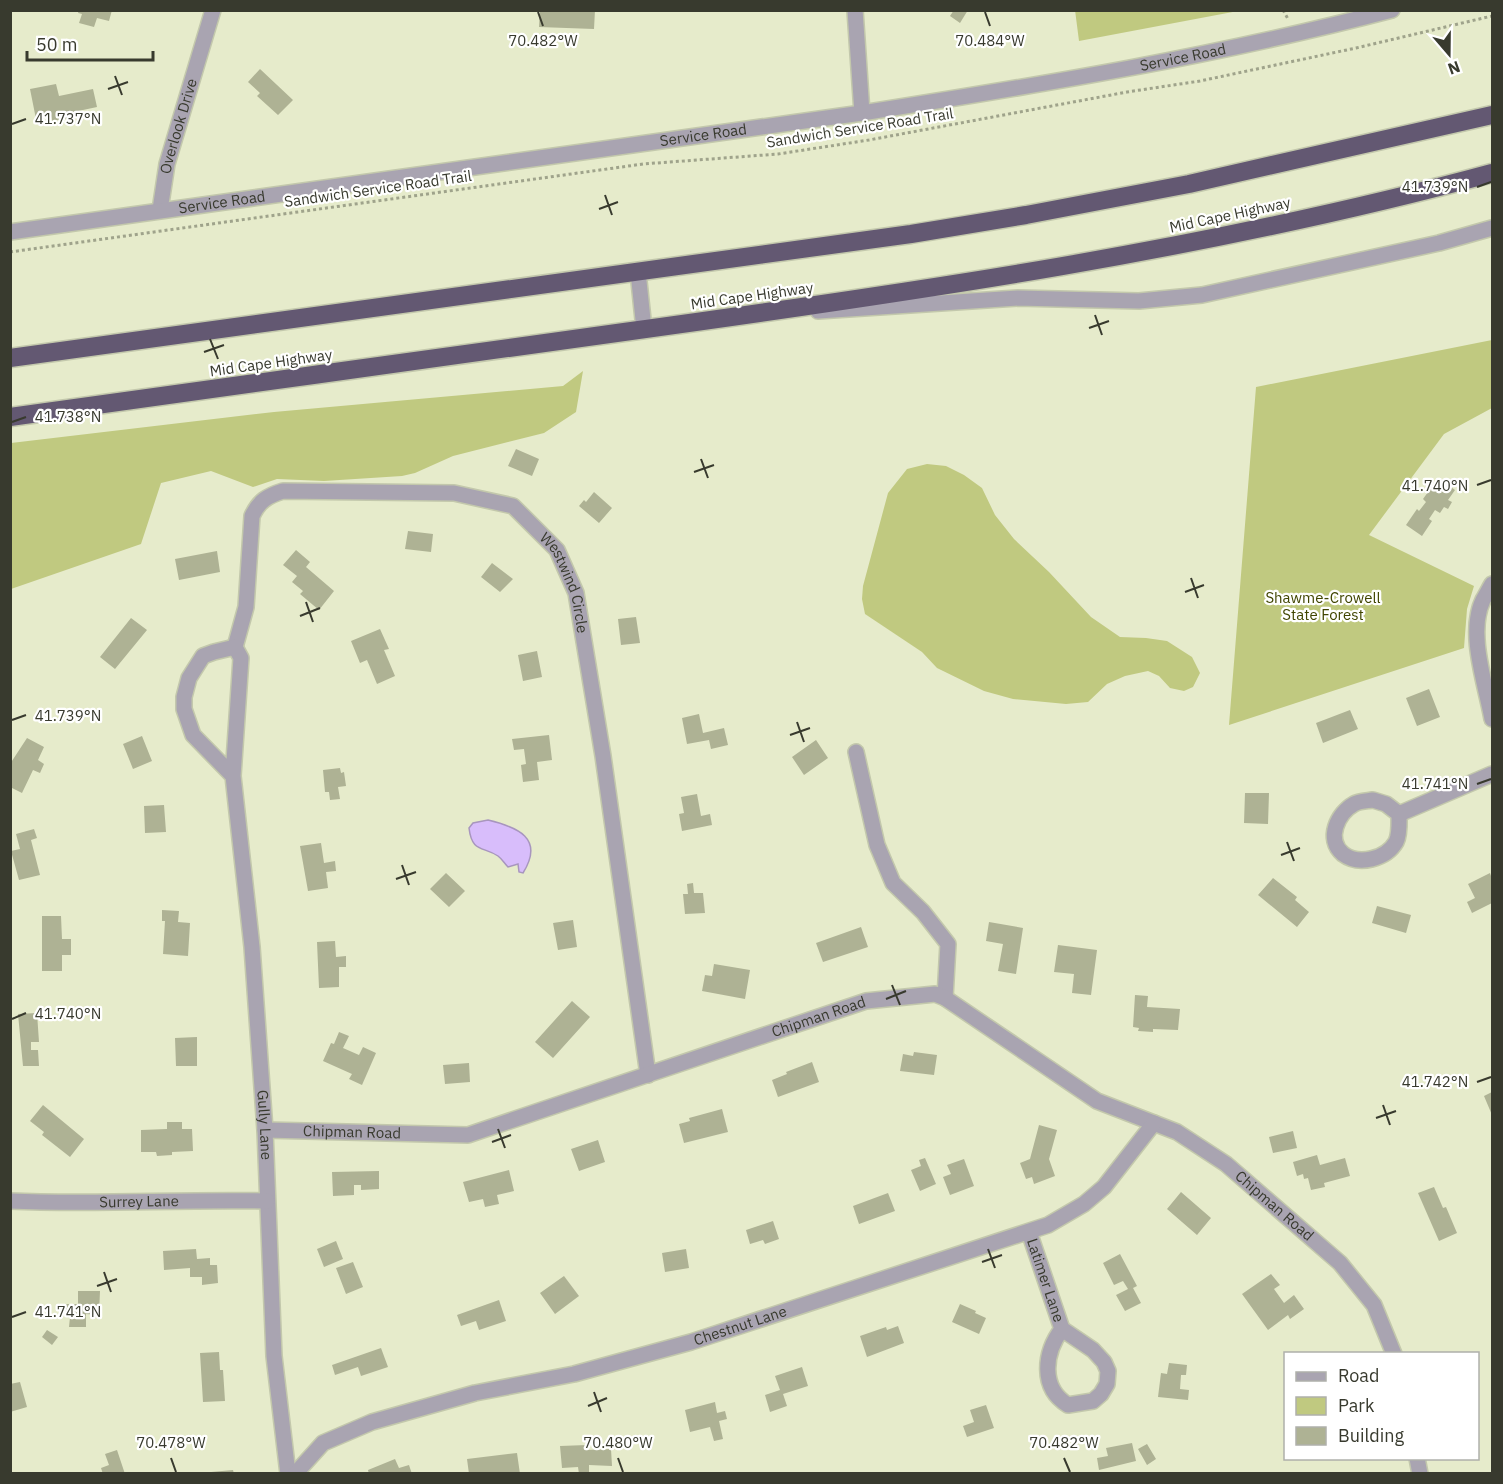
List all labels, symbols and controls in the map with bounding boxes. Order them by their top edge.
scale bar [27,24,153,62]
north arrow [1419,24,1479,84]
text: 70.482°W [508,31,578,50]
text: 70.484°W [955,31,1025,50]
text: 50 m [36,33,78,56]
street label: Service Road [1138,39,1228,75]
text: N [1445,57,1463,79]
street label: Overlook Drive [156,76,201,175]
street label: Sandwich Service Road Trail [765,103,955,152]
text: 41.737°N [35,109,101,128]
street label: Service Road [659,119,748,150]
street label: Sandwich Service Road Trail [283,166,473,211]
text: 41.739°N [1402,177,1468,196]
street label: Service Road [177,186,267,217]
street label: Mid Cape Highway [1168,192,1293,237]
street label: Mid Cape Highway [689,277,815,314]
street label: Mid Cape Highway [208,344,334,381]
text: 41.738°N [35,407,101,426]
text: 41.740°N [1402,476,1468,495]
street label: Westwind Circle [536,528,592,634]
park label: Shawme-Crowell State Forest [1265,588,1381,624]
text: 41.739°N [35,706,101,725]
text: 41.741°N [1402,774,1468,793]
street label: Chipman Road [769,992,868,1041]
text: 41.740°N [35,1004,101,1023]
text: 41.742°N [1402,1072,1468,1091]
street label: Gully Lane [253,1089,276,1160]
street label: Chipman Road [303,1121,401,1142]
street label: Chipman Road [1231,1166,1318,1245]
street label: Surrey Lane [99,1191,179,1211]
street label: Latimer Lane [1023,1236,1069,1325]
street label: Chestnut Lane [691,1301,789,1349]
text: 41.741°N [35,1302,101,1321]
legend [1284,1352,1479,1460]
text: Road [1338,1364,1379,1387]
text: Park [1338,1394,1375,1417]
text: Building [1338,1424,1405,1447]
text: 70.478°W [136,1433,206,1452]
text: 70.480°W [583,1433,653,1452]
text: 70.482°W [1029,1433,1099,1452]

